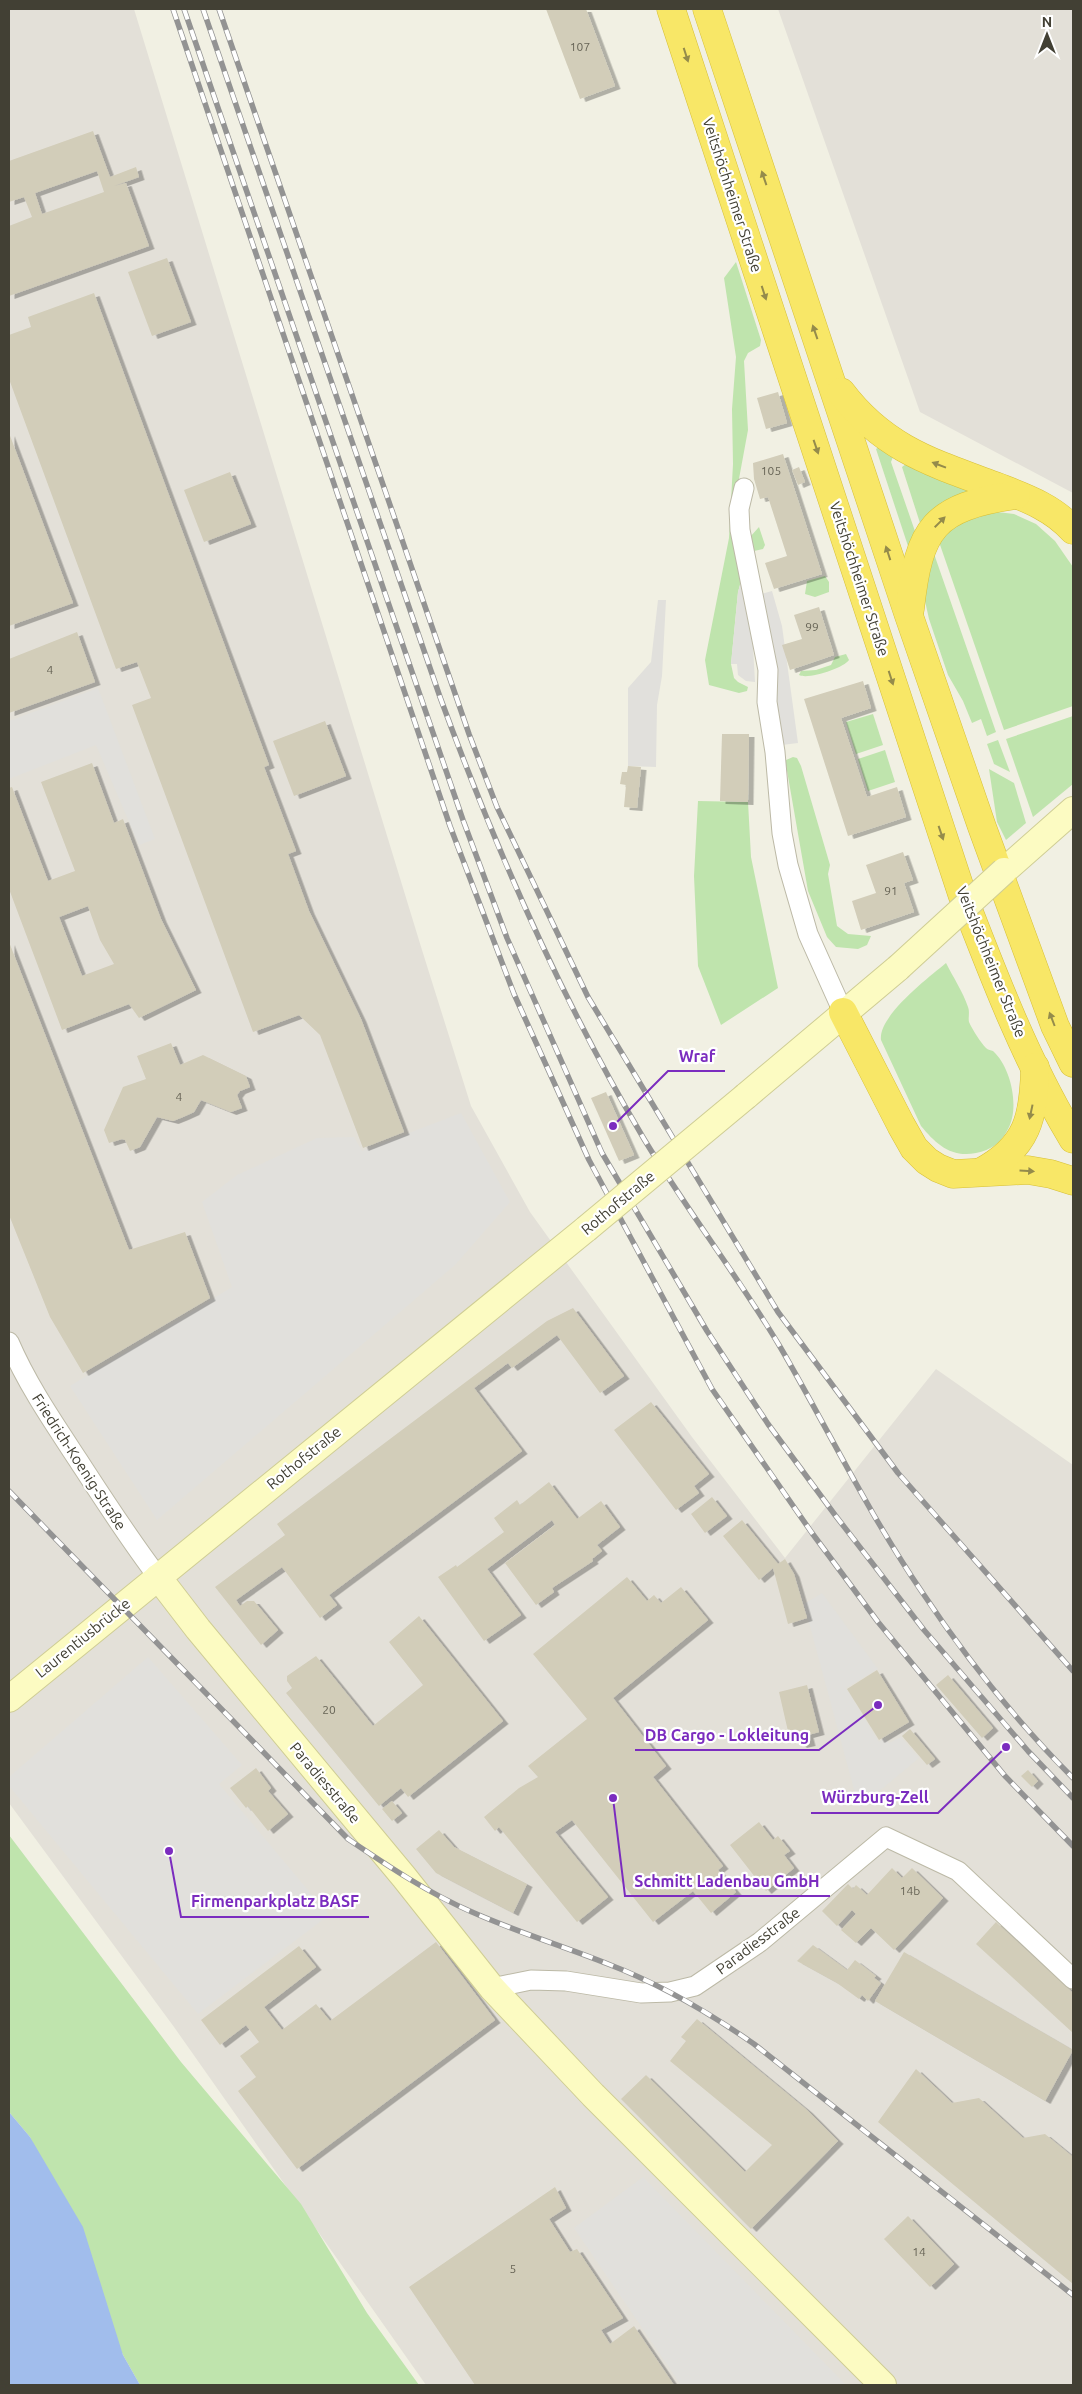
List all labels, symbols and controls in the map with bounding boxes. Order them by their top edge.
north arrow [1022,10,1072,60]
text: N [1042,14,1052,30]
house number: 107 [570,40,590,53]
one-way arrow [682,48,690,63]
street label: Veitshöchheimer Straße [699,115,766,274]
one-way arrow [759,170,767,185]
one-way arrow [761,285,768,300]
one-way arrow [811,324,819,339]
one-way arrow [813,439,820,454]
one-way arrow [932,461,947,468]
house number: 105 [761,464,781,477]
street label: Veitshöchheimer Straße [826,499,893,658]
one-way arrow [934,517,946,529]
one-way arrow [884,545,892,560]
house number: 99 [805,620,819,633]
house number: 4 [47,663,54,676]
one-way arrow [887,671,895,686]
one-way arrow [938,825,945,840]
house number: 91 [884,884,898,897]
street label: Veitshöchheimer Straße [953,884,1030,1040]
one-way arrow [1048,1011,1056,1026]
callout: Wraf [668,1040,725,1071]
text: Wraf [679,1047,716,1065]
house number: 4 [176,1090,183,1103]
one-way arrow [1027,1105,1035,1120]
street label: Rothofstraße [578,1167,658,1238]
one-way arrow [1019,1167,1035,1175]
street label: Friedrich-Koenig-Straße [29,1390,130,1533]
street label: Rothofstraße [263,1423,344,1493]
street label: Laurentiusbrücke [32,1594,133,1681]
house number: 20 [322,1703,336,1716]
callout: DB Cargo - Lokleitung [635,1719,819,1750]
text: DB Cargo - Lokleitung [645,1726,809,1744]
street label: Paradiesstraße [287,1739,364,1827]
callout: Würzburg-Zell [811,1782,938,1813]
text: Würzburg-Zell [821,1788,929,1806]
callout: Schmitt Ladenbau GmbH [625,1865,830,1896]
text: Schmitt Ladenbau GmbH [634,1872,820,1890]
house number: 14b [900,1884,920,1897]
callout: Firmenparkplatz BASF [181,1886,369,1917]
text: Firmenparkplatz BASF [191,1892,359,1910]
street label: Paradiesstraße [713,1904,803,1978]
house number: 14 [912,2245,926,2258]
house number: 5 [510,2262,516,2275]

